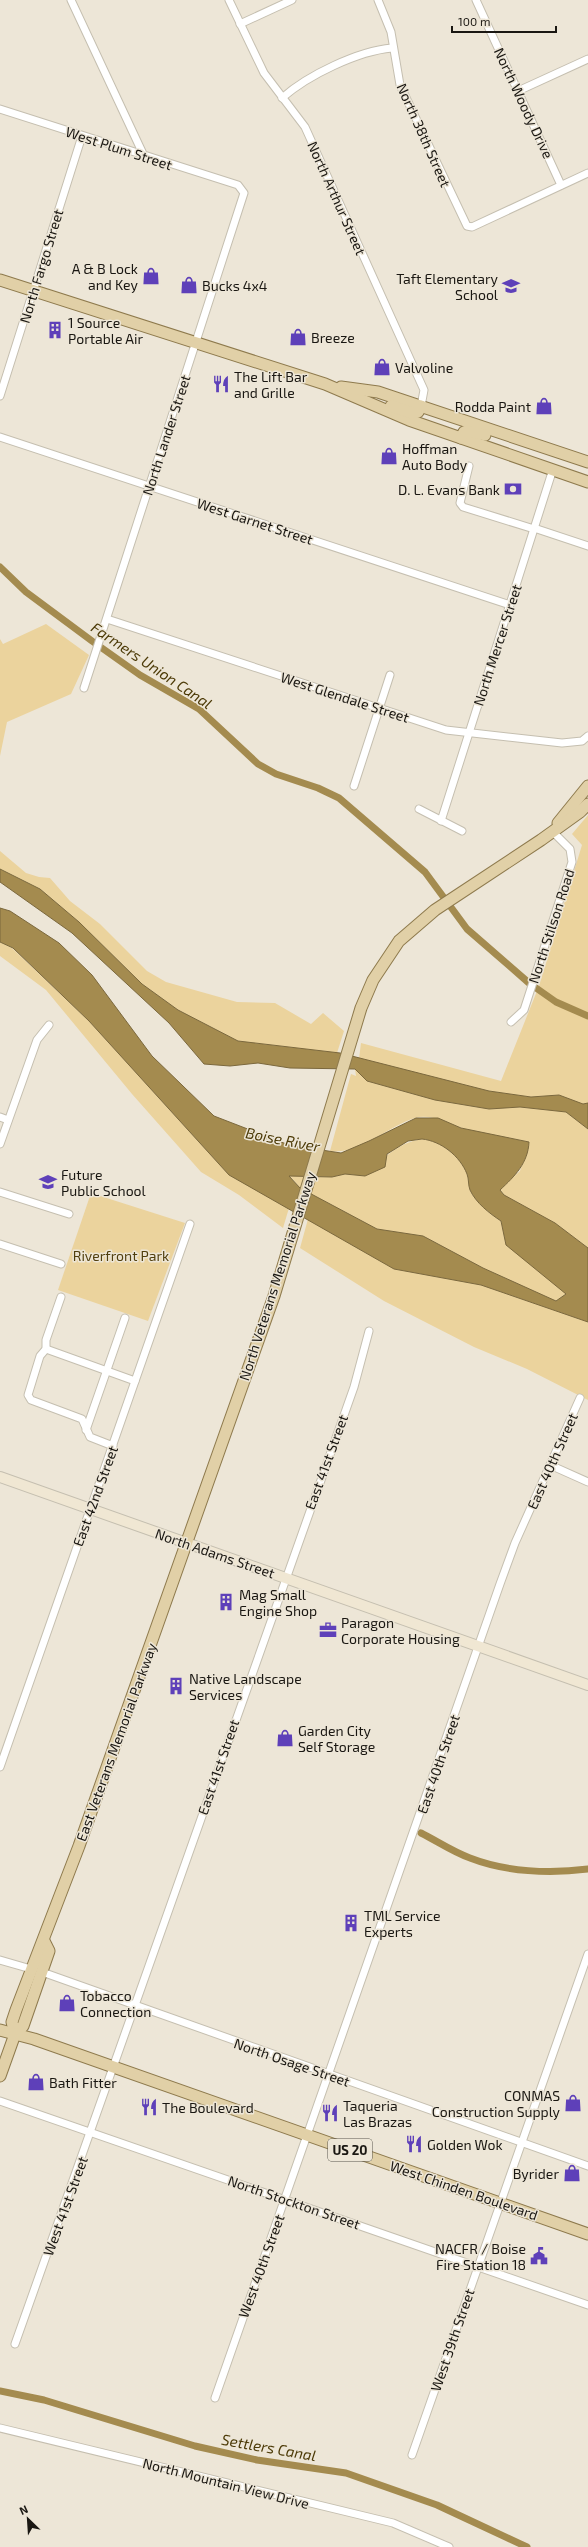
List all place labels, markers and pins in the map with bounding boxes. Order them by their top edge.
place label: A & B Lock and Key [72,260,139,293]
shop icon: A & B Lock and Key [141,266,161,286]
place label: Taft Elementary School [396,270,499,303]
shop icon: Bucks 4x4 [179,275,199,295]
school or university icon: Taft Elementary School [501,276,521,296]
place label: Bucks 4x4 [202,277,267,294]
place label: 1 Source Portable Air [68,314,143,347]
building icon: 1 Source Portable Air [45,320,65,340]
shop icon: Breeze [288,327,308,347]
place label: Breeze [311,329,355,346]
shop icon: Valvoline [372,357,392,377]
place label: Valvoline [395,359,453,376]
place label: The Lift Bar and Grille [234,368,308,401]
restaurant icon: The Lift Bar and Grille [211,374,231,394]
shop icon: Rodda Paint [534,396,554,416]
place label: Rodda Paint [455,398,531,415]
place label: Hoffman Auto Body [402,440,468,473]
shop icon: Hoffman Auto Body [379,446,399,466]
bank icon: D. L. Evans Bank [503,479,523,499]
place label: D. L. Evans Bank [398,481,500,498]
place label: Future Public School [61,1166,147,1199]
school or university icon: Future Public School [38,1172,58,1192]
place label: Mag Small Engine Shop [239,1586,317,1619]
building icon: Mag Small Engine Shop [216,1592,236,1612]
place label: Paragon Corporate Housing [341,1614,460,1647]
office icon: Paragon Corporate Housing [318,1620,338,1640]
place label: Native Landscape Services [189,1670,302,1703]
building icon: Native Landscape Services [166,1676,186,1696]
place label: Garden City Self Storage [298,1722,375,1755]
shop icon: Garden City Self Storage [275,1728,295,1748]
place label: TML Service Experts [364,1907,441,1940]
building icon: TML Service Experts [341,1913,361,1933]
place label: Tobacco Connection [80,1987,151,2020]
shop icon: Tobacco Connection [57,1993,77,2013]
shop icon: Bath Fitter [26,2072,46,2092]
place label: Bath Fitter [49,2074,117,2091]
place label: CONMAS Construction Supply [432,2087,561,2120]
shop icon: CONMAS Construction Supply [563,2093,583,2113]
restaurant icon: The Boulevard [139,2097,159,2117]
place label: Taqueria Las Brazas [343,2097,412,2130]
place label: The Boulevard [162,2099,254,2116]
restaurant icon: Taqueria Las Brazas [320,2103,340,2123]
restaurant icon: Golden Wok [404,2134,424,2154]
place label: Golden Wok [427,2136,503,2153]
shop icon: Byrider [562,2163,582,2183]
place label: Byrider [513,2165,559,2182]
place label: NACFR / Boise Fire Station 18 [435,2240,526,2273]
public building icon: NACFR / Boise Fire Station 18 [529,2246,549,2266]

